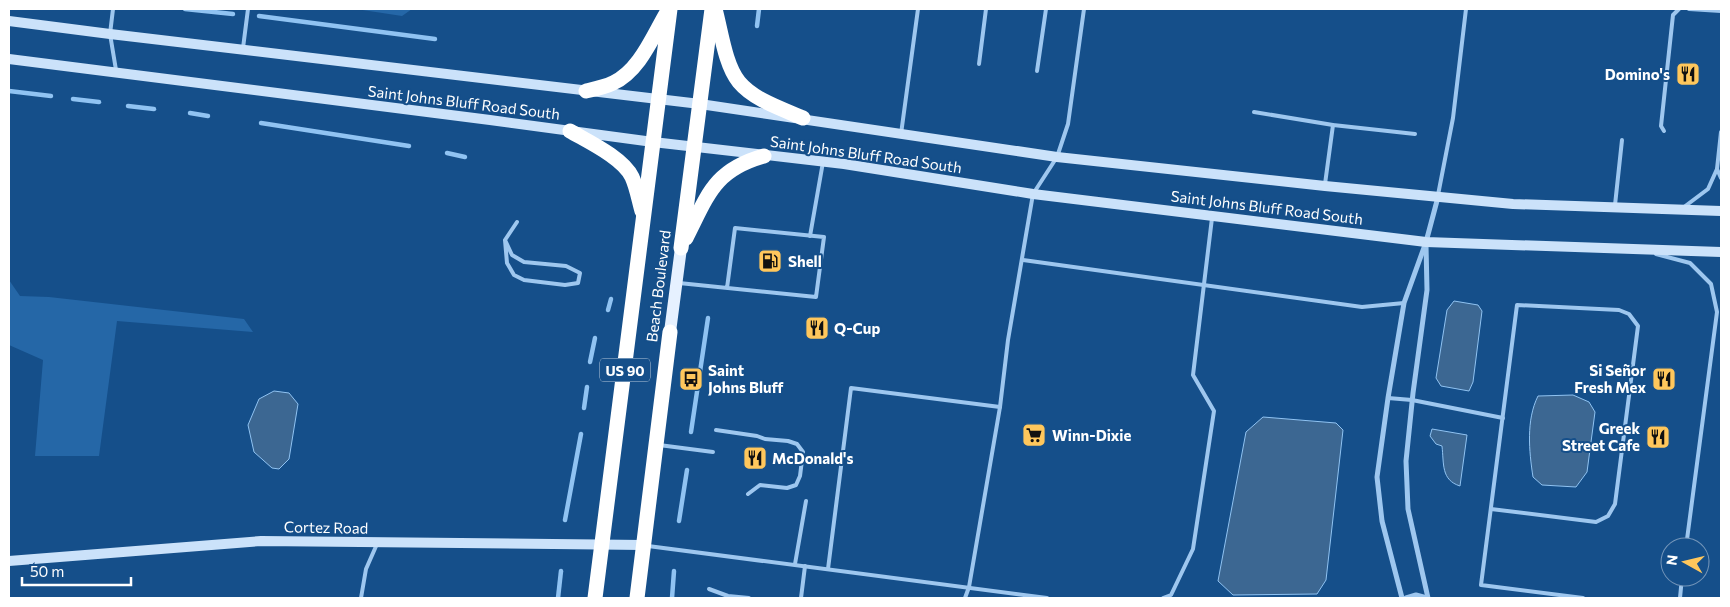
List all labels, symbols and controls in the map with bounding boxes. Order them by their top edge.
restaurant icon: Domino's [1675,61,1701,87]
place label: Domino's [1605,65,1670,83]
street label: Saint Johns Bluff Road South [367,81,561,123]
street label: Saint Johns Bluff Road South [769,132,963,176]
street label: Saint Johns Bluff Road South [1170,186,1364,228]
street label: Beach Boulevard [642,229,674,343]
fuel station icon: Shell [757,248,783,274]
place label: Shell [788,252,822,270]
restaurant icon: Q-Cup [804,315,830,341]
place label: Q-Cup [834,319,880,337]
road number: US 90 [600,358,650,382]
place label: Saint Johns Bluff [708,361,784,396]
place label: Si Señor Fresh Mex [1574,361,1646,396]
bus stop icon: Saint Johns Bluff [678,366,704,392]
restaurant icon: Si Señor Fresh Mex [1651,366,1677,392]
place label: Greek Street Cafe [1562,419,1640,454]
supermarket icon: Winn-Dixie [1021,422,1047,448]
restaurant icon: Greek Street Cafe [1645,424,1671,450]
place label: Winn-Dixie [1052,426,1131,444]
restaurant icon: McDonald's [742,445,768,471]
place label: McDonald's [772,449,853,467]
street label: Cortez Road [284,517,368,537]
north arrow [1660,537,1710,587]
scale bar [22,554,131,586]
text: N [1662,554,1681,567]
text: 50 m [30,562,64,580]

